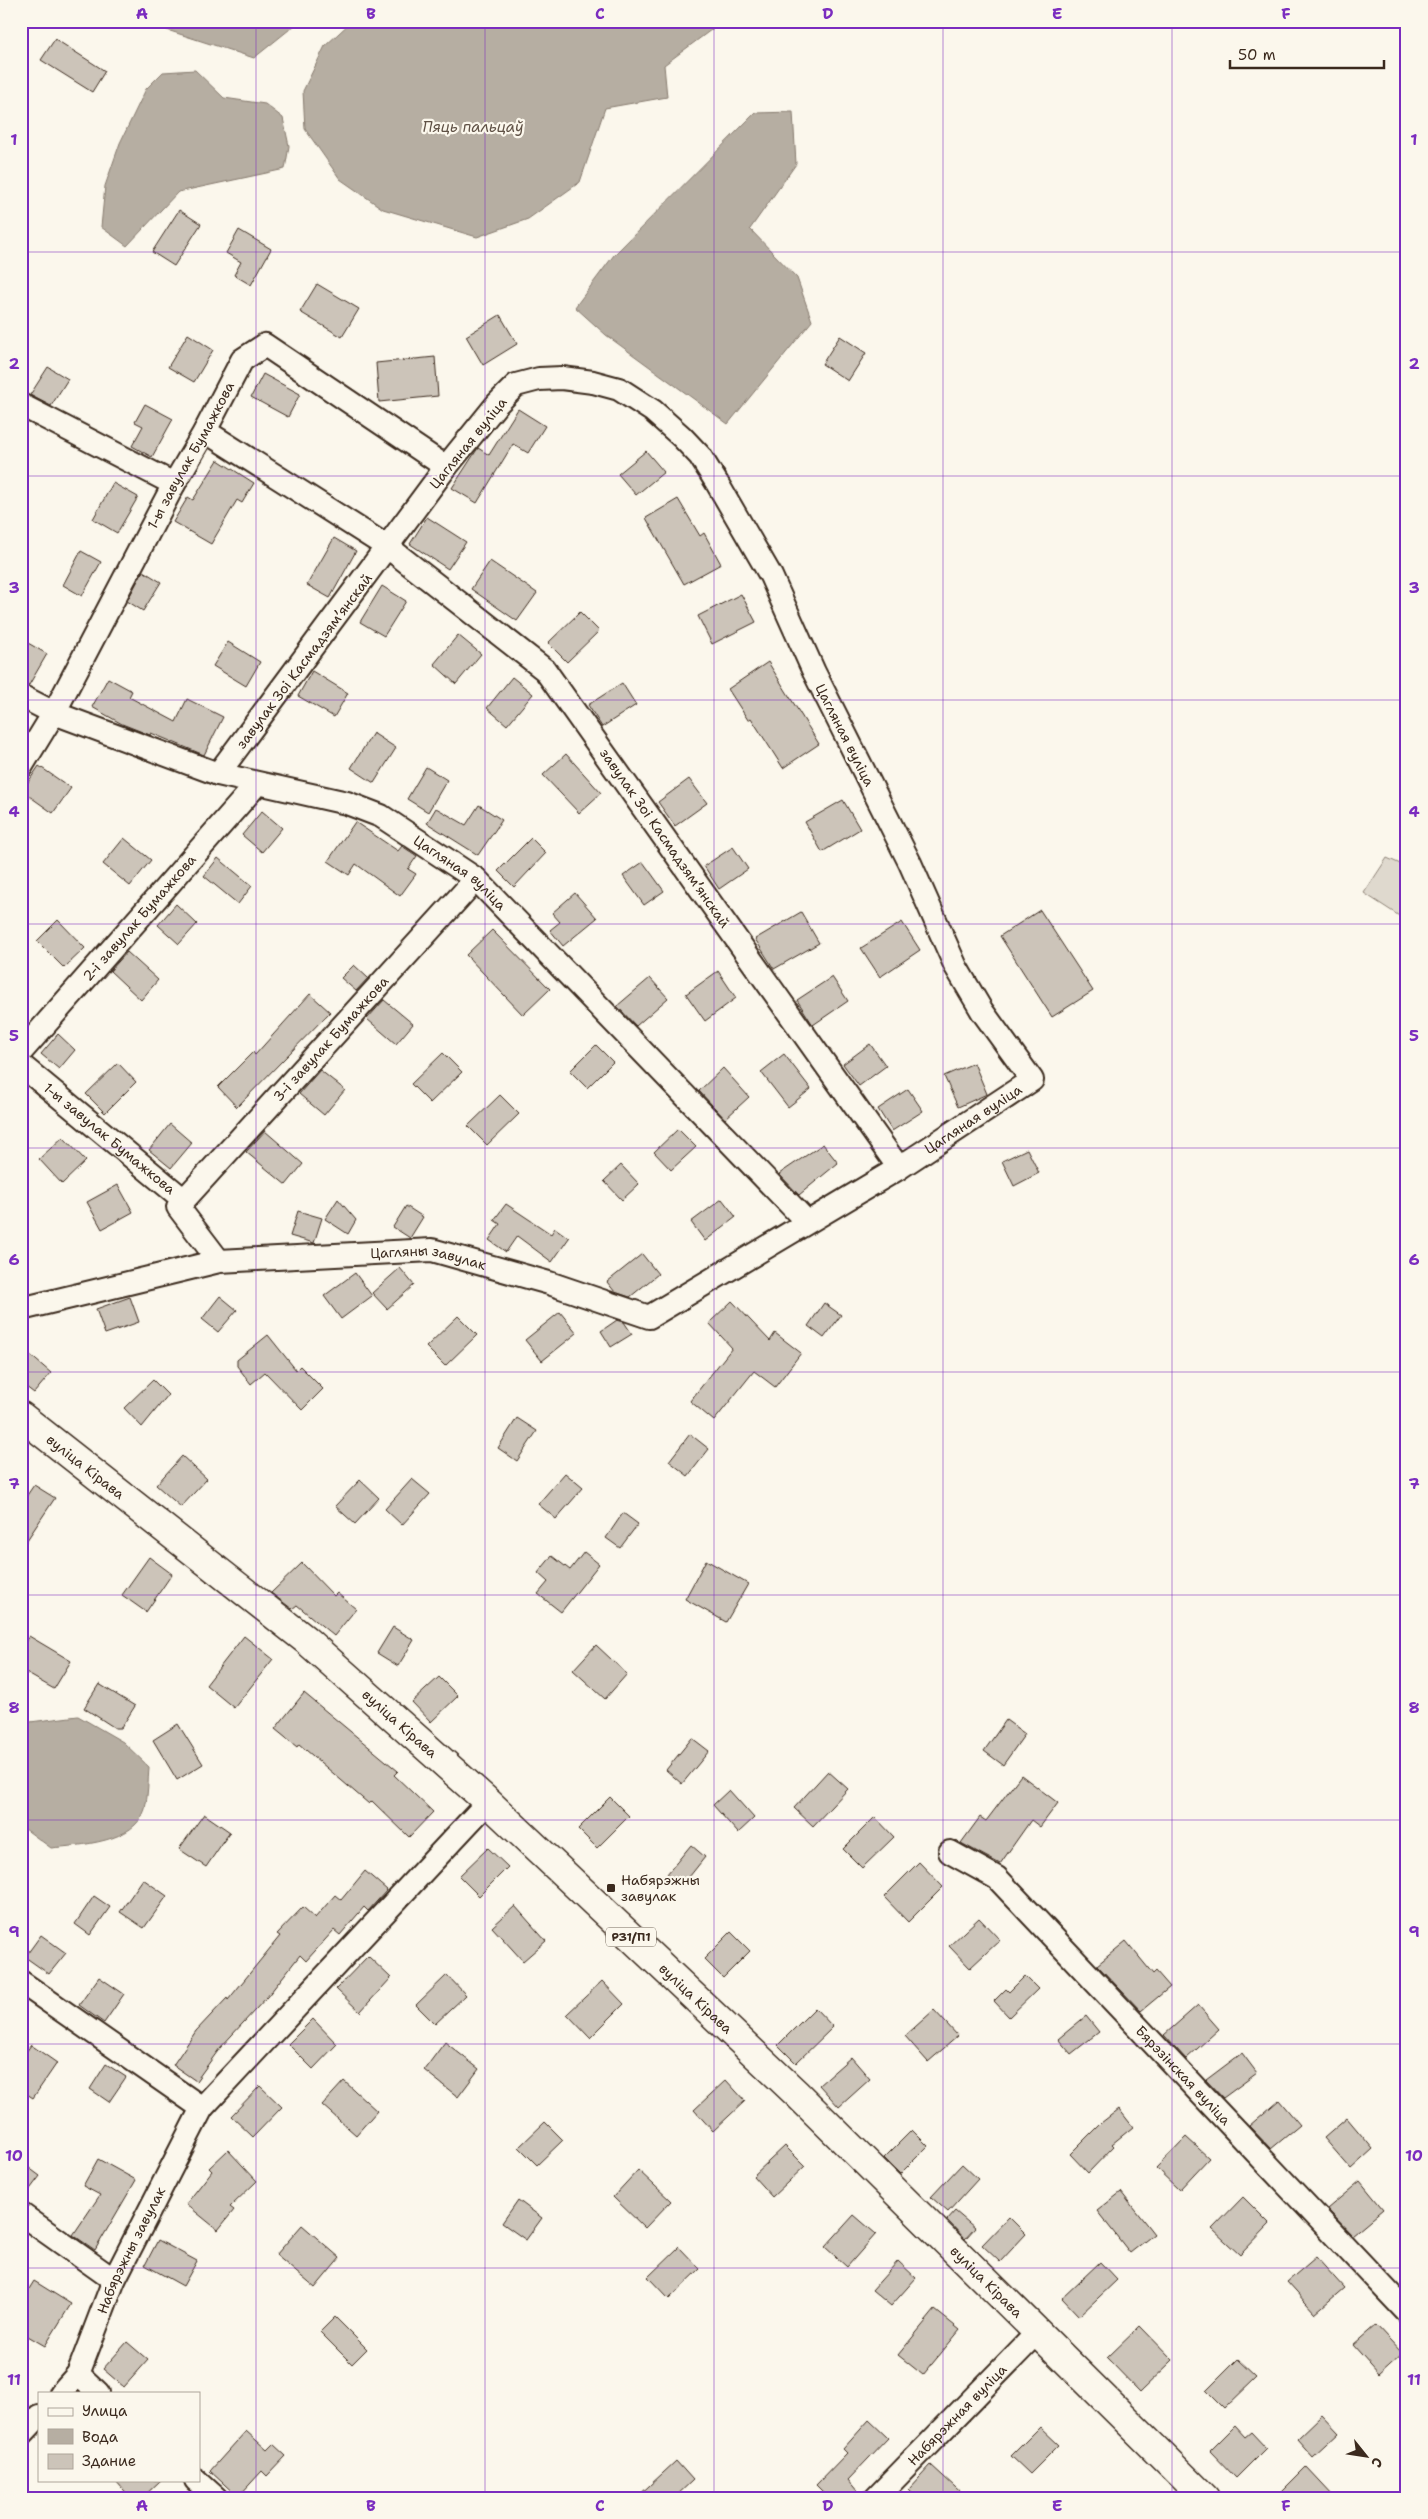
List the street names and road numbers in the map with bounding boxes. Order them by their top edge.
street label: 1-ы завулак Бумажкова [143,378,238,532]
street label: Цагляная вуліца [425,393,511,493]
street label: завулак Зоі Касмадзямʼянскай [232,570,376,752]
street label: Цагляная вуліца [811,681,879,790]
street label: завулак Зоі Касмадзямʼянскай [596,745,734,931]
street label: Цагляная вуліца [410,831,510,914]
street label: 2-і завулак Бумажкова [79,850,200,985]
street label: 3-і завулак Бумажкова [269,972,393,1105]
street label: 1-ы завулак Бумажкова [40,1079,179,1198]
street label: Цагляная вуліца [921,1080,1025,1158]
street label: Цагляны завулак [370,1241,489,1274]
street label: вуліца Кірава [43,1430,129,1503]
street label: вуліца Кірава [358,1685,441,1762]
road number: Р31/П1 [606,1928,656,1946]
street label: вуліца Кірава [655,1959,737,2038]
street label: Бярэзінская вуліца [1132,2022,1235,2129]
street label: Набярэжны завулак [93,2183,169,2317]
street label: вуліца Кірава [947,2242,1027,2322]
street label: Набярэжная вуліца [904,2360,1011,2469]

